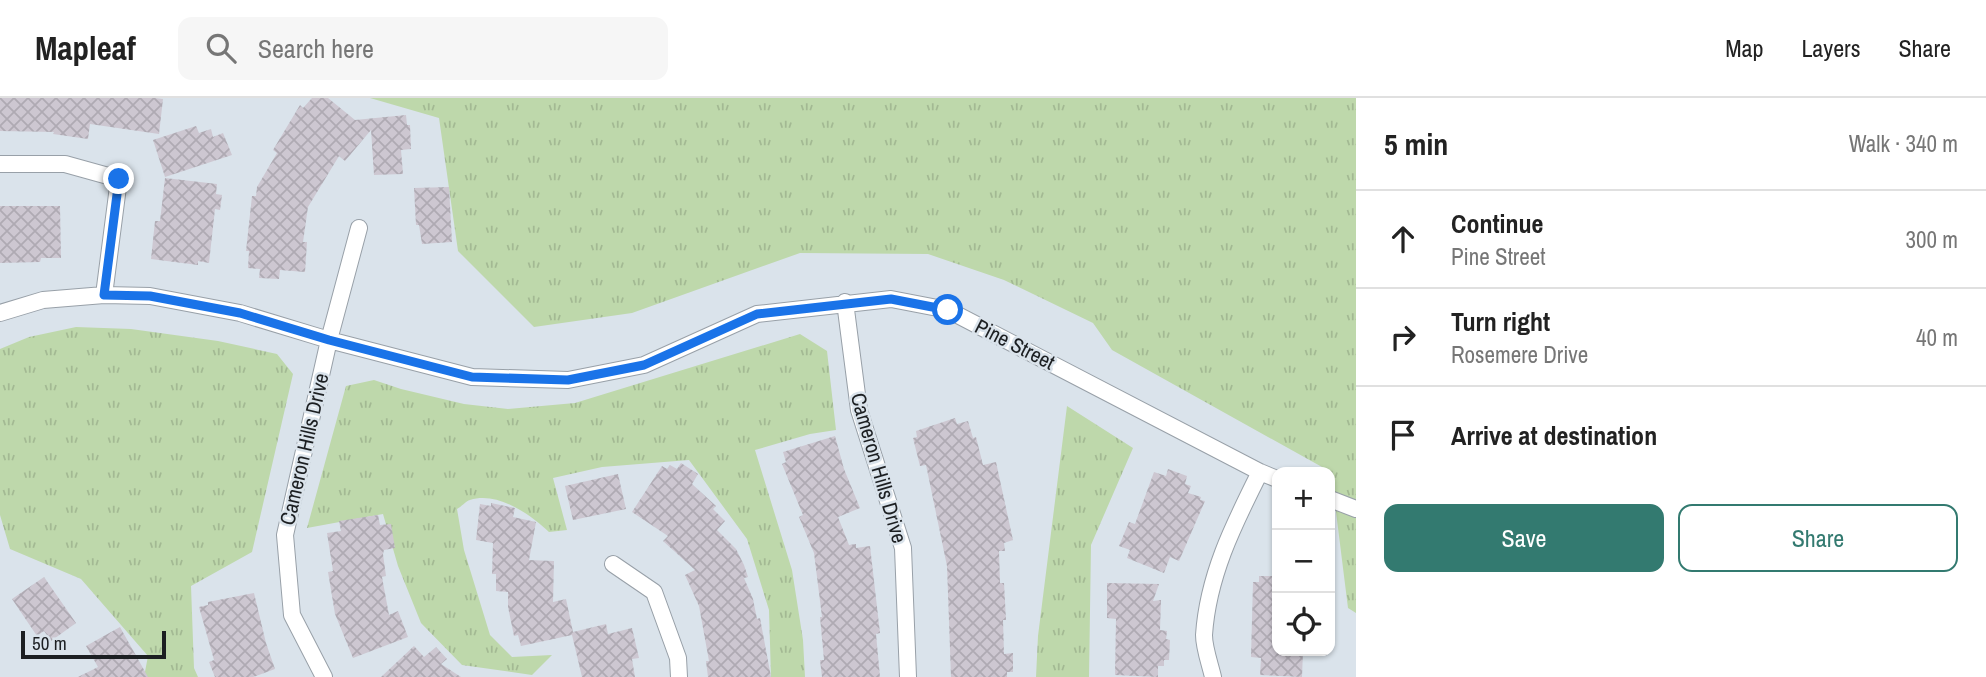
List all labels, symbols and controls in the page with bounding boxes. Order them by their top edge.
search box [178,17,668,80]
text: Mapleaf [35,26,136,70]
icon: search [202,29,240,67]
text: Search here [258,31,374,66]
text: Map [1725,32,1763,64]
text: Layers [1801,32,1860,64]
text: Share [1898,32,1951,64]
text: 5 min [1384,124,1448,164]
text: Walk · 340 m [1849,128,1958,159]
route end [103,163,134,194]
text: Continue [1451,206,1543,241]
icon: ahead [1384,220,1422,258]
text: 300 m [1906,224,1958,255]
text: Pine Street [1451,241,1545,272]
route start [932,294,963,325]
text: Turn right [1451,304,1550,339]
street label: Pine Street [970,312,1060,377]
icon: right [1384,318,1422,356]
text: 40 m [1916,322,1958,353]
text: Rosemere Drive [1451,339,1588,370]
street label: Cameron Hills Drive [272,370,336,528]
street label: Cameron Hills Drive [844,389,914,547]
icon: arrive [1384,416,1422,454]
text: Arrive at destination [1451,418,1657,453]
map controls [1272,467,1335,656]
button: + [1272,467,1335,530]
button: Save [1384,504,1664,572]
button: Share [1678,504,1958,572]
button: − [1272,530,1335,593]
button: locate [1272,593,1335,656]
scale bar [21,628,166,660]
text: 50 m [32,630,67,656]

